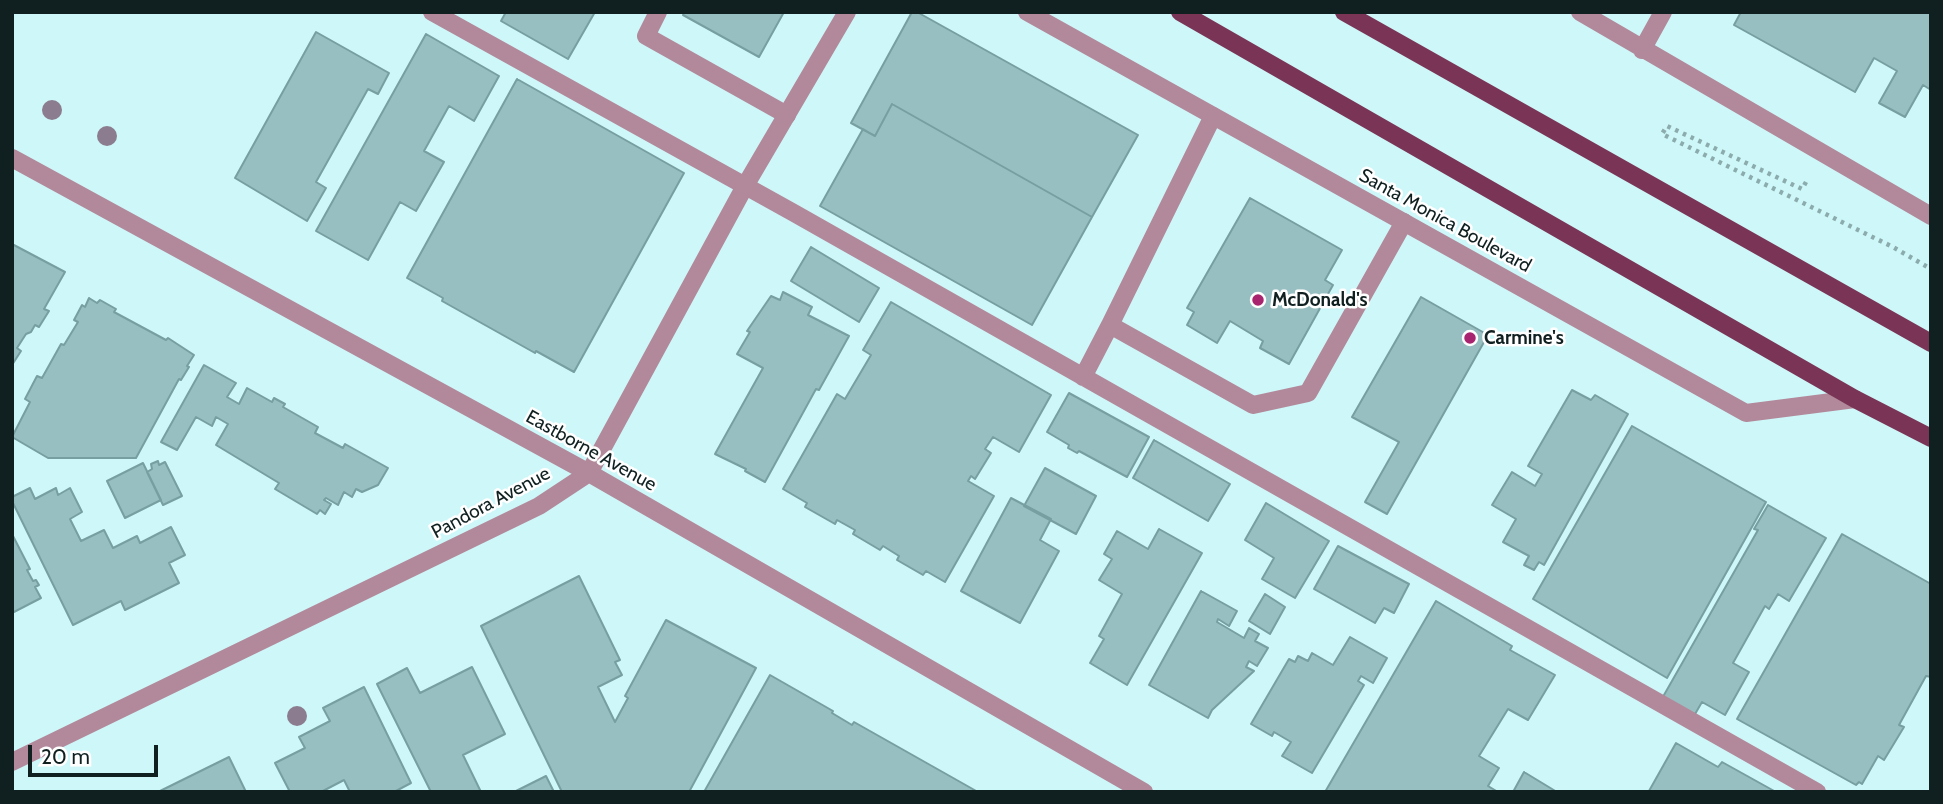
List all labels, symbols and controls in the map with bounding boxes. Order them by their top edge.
street label: Santa Monica Boulevard [1355,164,1535,278]
place label: McDonald's [1272,289,1367,311]
marker: McDonald's [1250,292,1266,308]
place label: Carmine's [1484,327,1564,349]
marker: Carmine's [1462,330,1478,346]
street label: Eastborne Avenue [522,406,660,496]
street label: Pandora Avenue [428,462,554,544]
scale bar [32,730,161,774]
text: 20 m [41,744,90,769]

